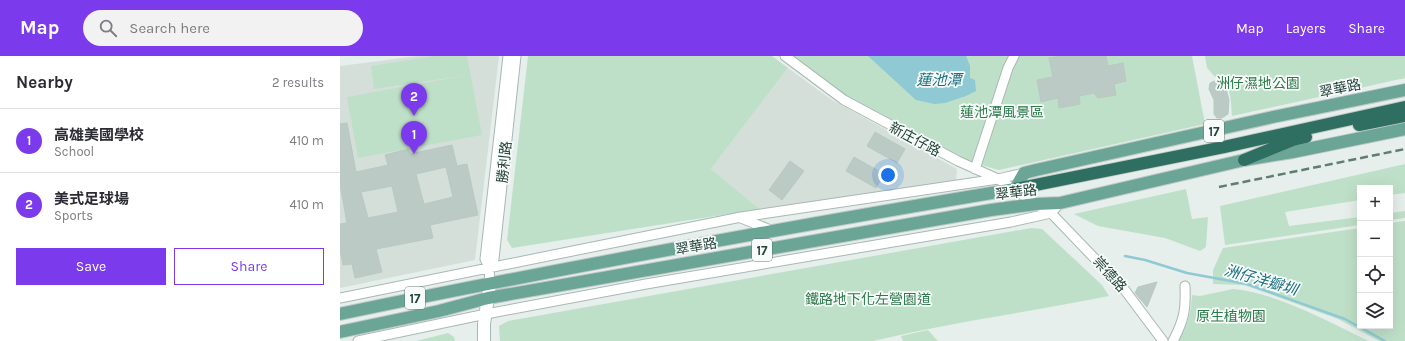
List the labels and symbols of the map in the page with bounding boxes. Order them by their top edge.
water label: 蓮池潭 [916,71,964,89]
park label: 洲仔濕地公園 [1216,75,1300,92]
street label: 翠華路 [1318,76,1362,101]
pin: 2 [401,83,427,116]
park label: 蓮池潭風景區 [960,104,1044,121]
street label: 新庄仔路 [886,119,943,160]
road number: 17 [1204,120,1224,142]
pin: 1 [401,121,427,154]
street label: 勝利路 [494,140,515,184]
your location [878,165,898,185]
street label: 翠華路 [994,182,1038,203]
street label: 翠華路 [674,234,718,259]
road number: 17 [752,239,772,261]
street label: 崇德路 [1089,253,1130,296]
water label: 洲仔洋瓣圳 [1222,261,1301,300]
road number: 17 [405,287,425,309]
park label: 鐵路地下化左營園道 [805,291,931,308]
park label: 原生植物園 [1196,308,1266,325]

